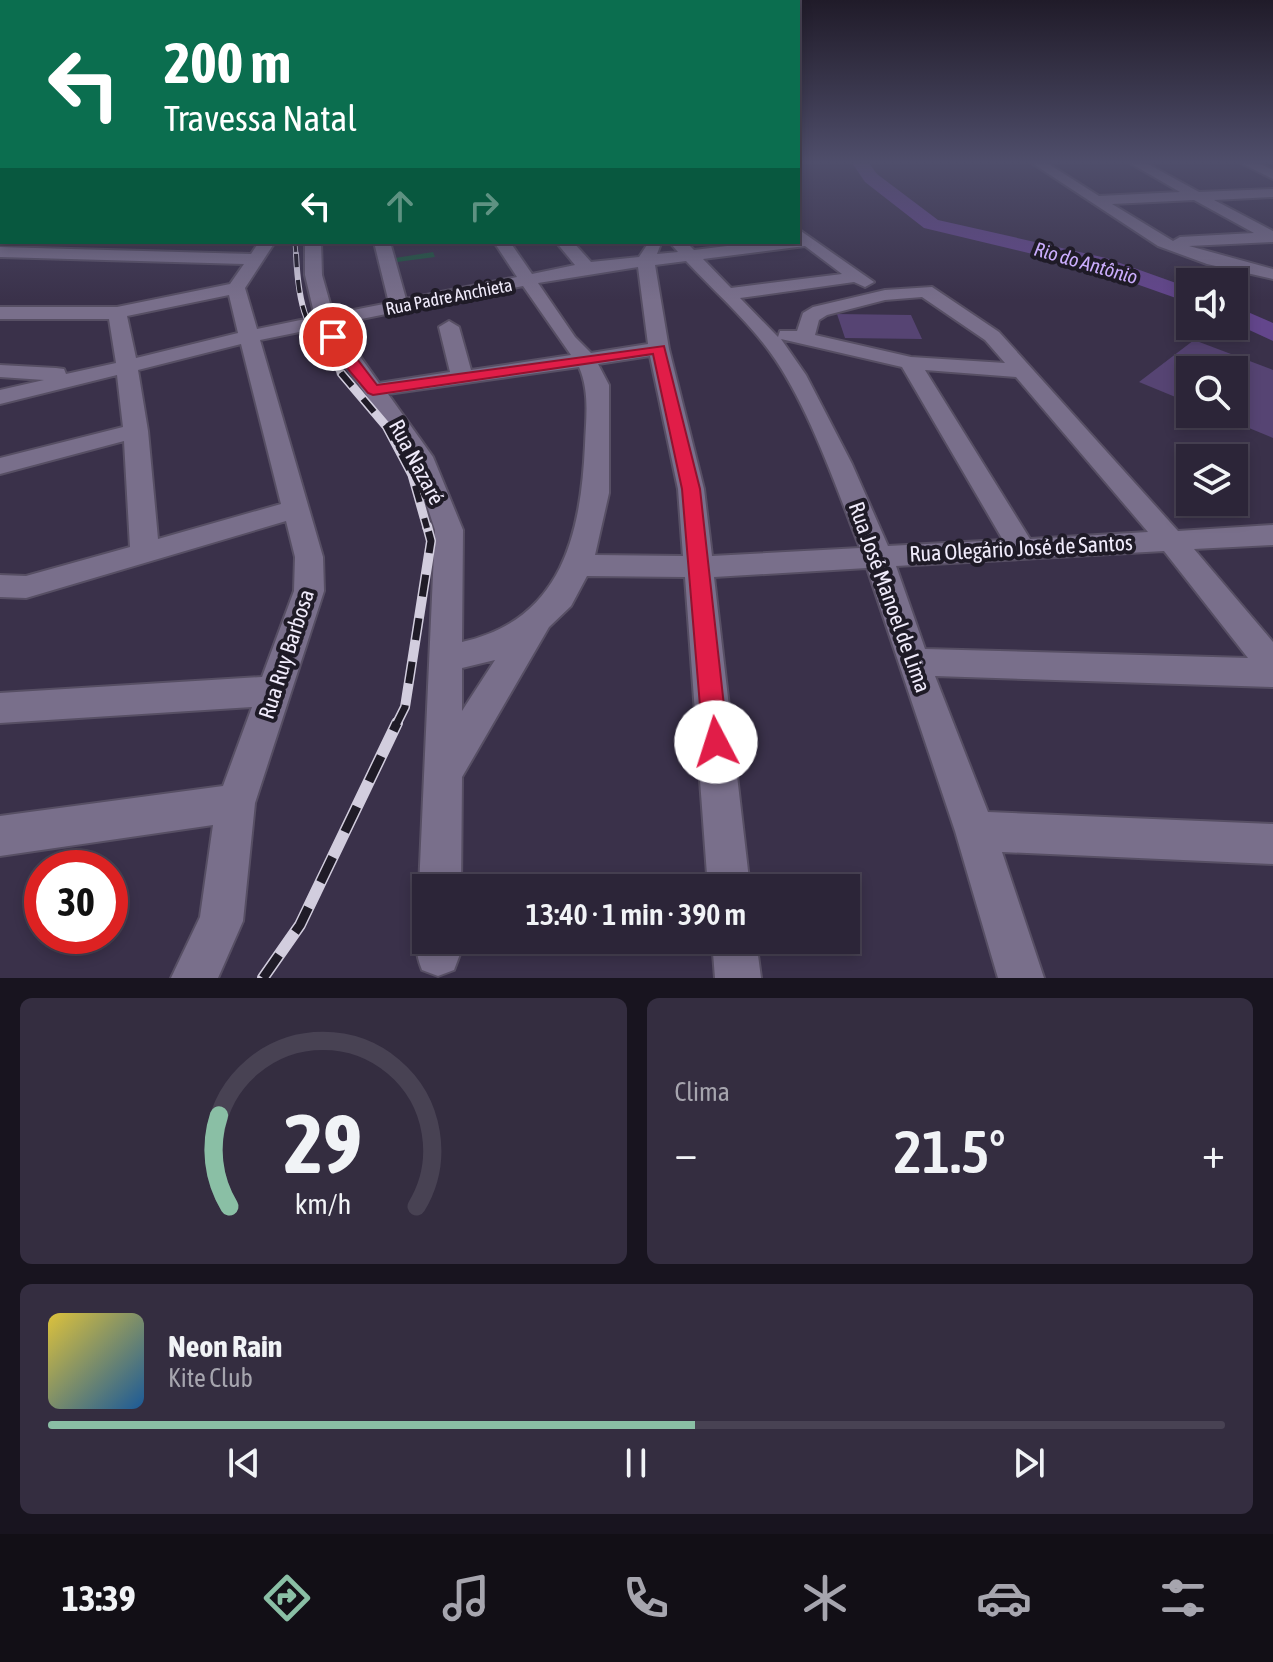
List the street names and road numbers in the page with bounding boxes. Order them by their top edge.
street label: Rua Padre Anchieta [384,274,514,319]
street label: Rua Nazaré [384,415,450,509]
street label: Rua José Manoel de Lima [843,498,937,696]
street label: Rua Olegário José de Santos [909,529,1133,567]
street label: Rua Ruy Barbosa [253,586,319,722]

